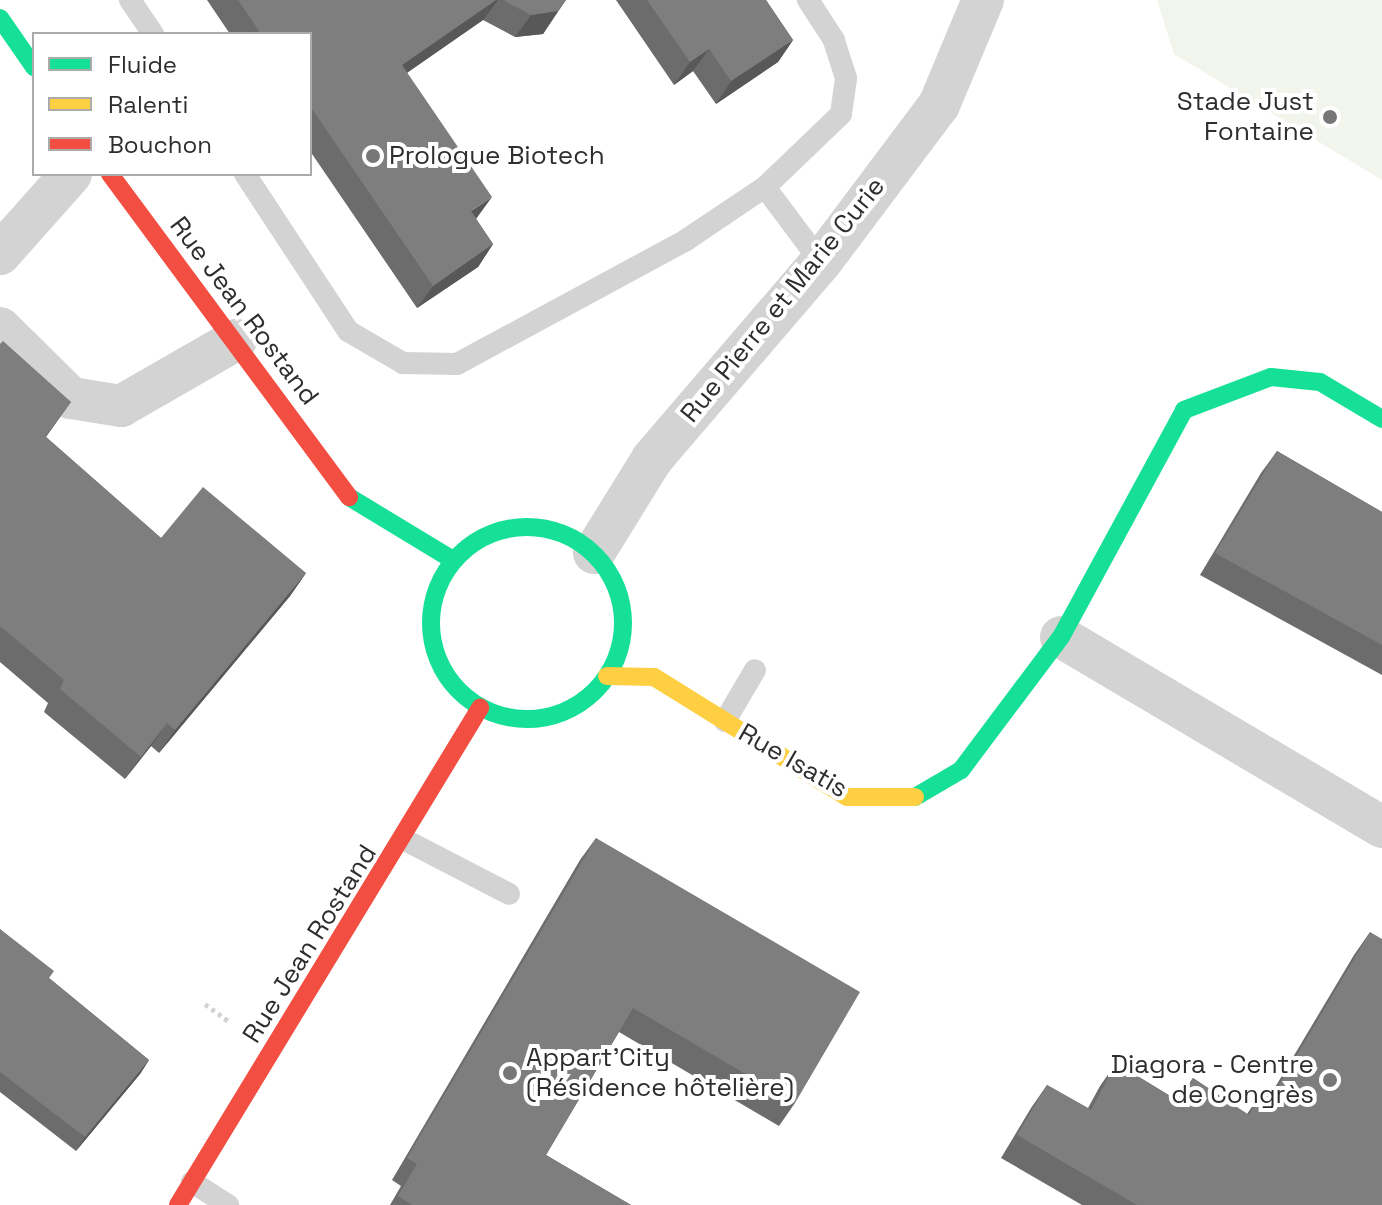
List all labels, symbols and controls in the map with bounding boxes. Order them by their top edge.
legend [32,32,312,176]
text: Fluide [108,49,177,80]
place label: Stade Just Fontaine [1177,86,1314,148]
text: Ralenti [108,89,188,120]
marker: Stade Just Fontaine [1321,108,1339,126]
text: Bouchon [108,129,212,160]
place label: Prologue Biotech [389,140,605,172]
marker: Prologue Biotech [364,147,382,165]
street label: Rue Pierre et Marie Curie [674,171,892,429]
street label: Rue Jean Rostand [163,211,325,411]
street label: Rue Isatis [733,717,853,805]
street label: Rue Jean Rostand [236,839,384,1049]
place label: Appart'City (Résidence hôtelière) [526,1042,794,1104]
place label: Diagora - Centre de Congrès [1109,1049,1314,1110]
marker: Appart'City (Résidence hôtelière) [501,1064,519,1082]
marker: Diagora - Centre de Congrès [1321,1071,1339,1089]

